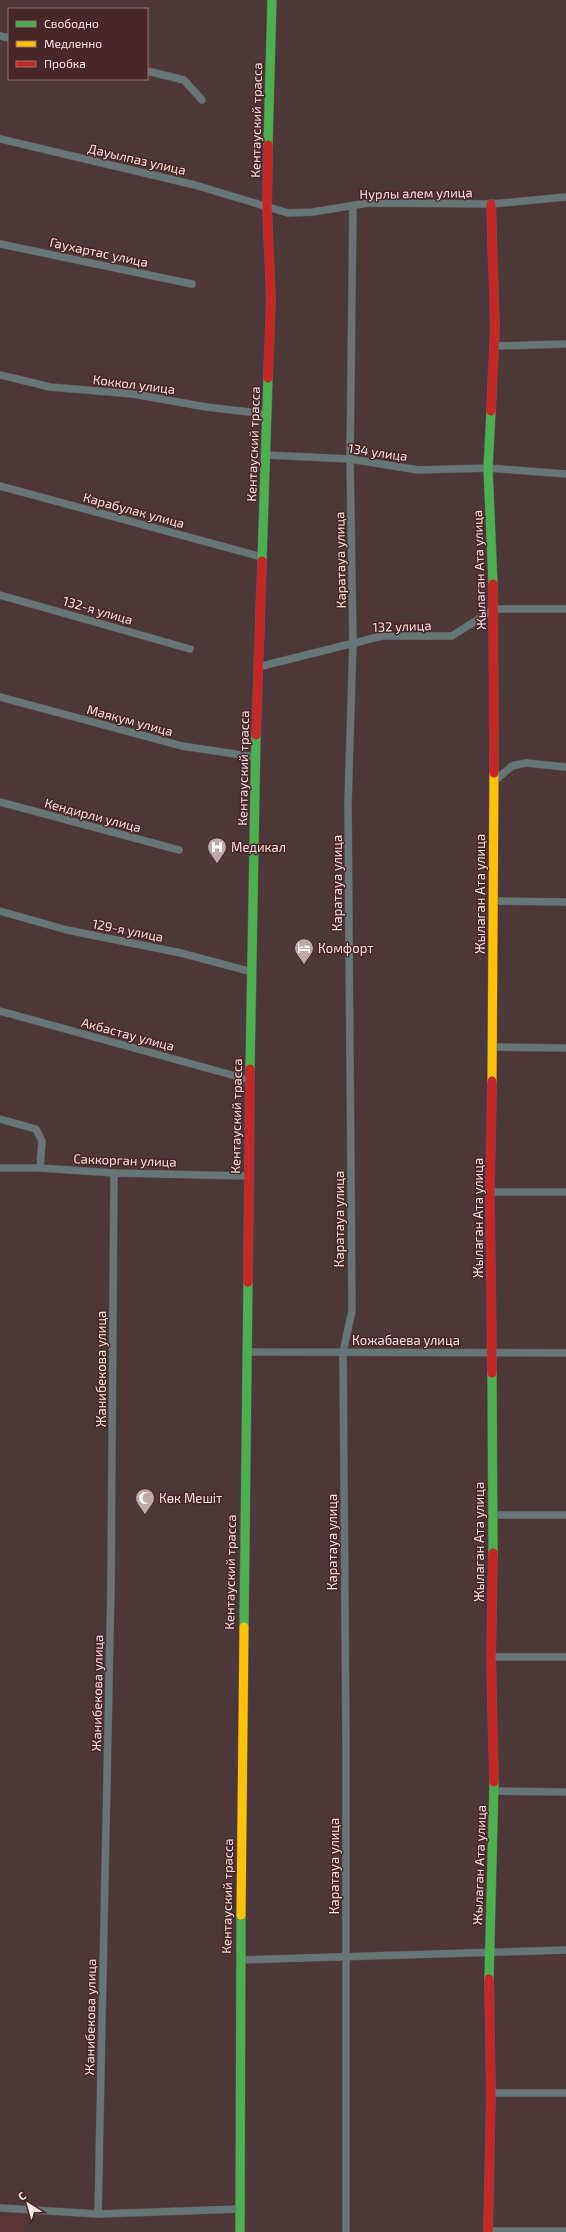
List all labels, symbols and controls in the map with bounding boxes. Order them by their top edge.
legend [8,8,148,80]
text: Свободно [44,16,99,30]
text: Медленно [44,36,102,50]
text: Пробка [44,56,86,70]
street label: Кентауский трасса [247,62,265,178]
street label: Дауылпаз улица [86,140,188,178]
street label: Нурлы алем улица [359,184,473,202]
street label: Гаухартас улица [48,234,150,270]
street label: Коккол улица [92,371,176,397]
street label: Кентауский трасса [243,386,263,502]
street label: 134 улица [347,440,409,464]
street label: Карабулак улица [82,489,186,531]
street label: Жылаган Ата улица [469,510,489,630]
street label: Каратауа улица [331,512,349,608]
street label: 132-я улица [61,592,135,628]
street label: 132 улица [372,617,432,635]
street label: Маякум улица [85,701,175,739]
street label: Кентауский трасса [234,710,252,826]
street label: Кендирли улица [43,794,143,836]
street label: Жылаган Ата улица [472,834,488,954]
street label: Каратауа улица [329,835,345,931]
hospital icon: Медикал [206,836,228,864]
place label: Медикал [231,839,286,855]
street label: 129-я улица [91,915,165,945]
hotel icon: Комфорт [293,937,315,965]
place label: Комфорт [318,940,374,956]
street label: Акбастау улица [80,1014,176,1054]
street label: Кентауский трасса [227,1058,245,1174]
street label: Саккорган улица [73,1150,177,1170]
street label: Жылаган Ата улица [470,1158,486,1278]
street label: Каратауа улица [331,1171,347,1267]
street label: Жанибекова улица [93,1311,109,1427]
street label: Кожабаева улица [352,1332,460,1348]
street label: Жылаган Ата улица [471,1482,487,1602]
mosque icon: Көк Мешіт [134,1487,156,1515]
place label: Көк Мешіт [159,1490,223,1506]
street label: Каратауа улица [324,1494,340,1590]
street label: Кентауский трасса [221,1514,239,1630]
street label: Жанибекова улица [88,1635,106,1751]
street label: Жылаган Ата улица [469,1805,489,1925]
street label: Каратауа улица [326,1818,342,1914]
street label: Кентауский трасса [218,1838,236,1954]
street label: Жанибекова улица [81,1959,99,2075]
north arrow [8,2184,48,2224]
text: С [15,2188,29,2203]

